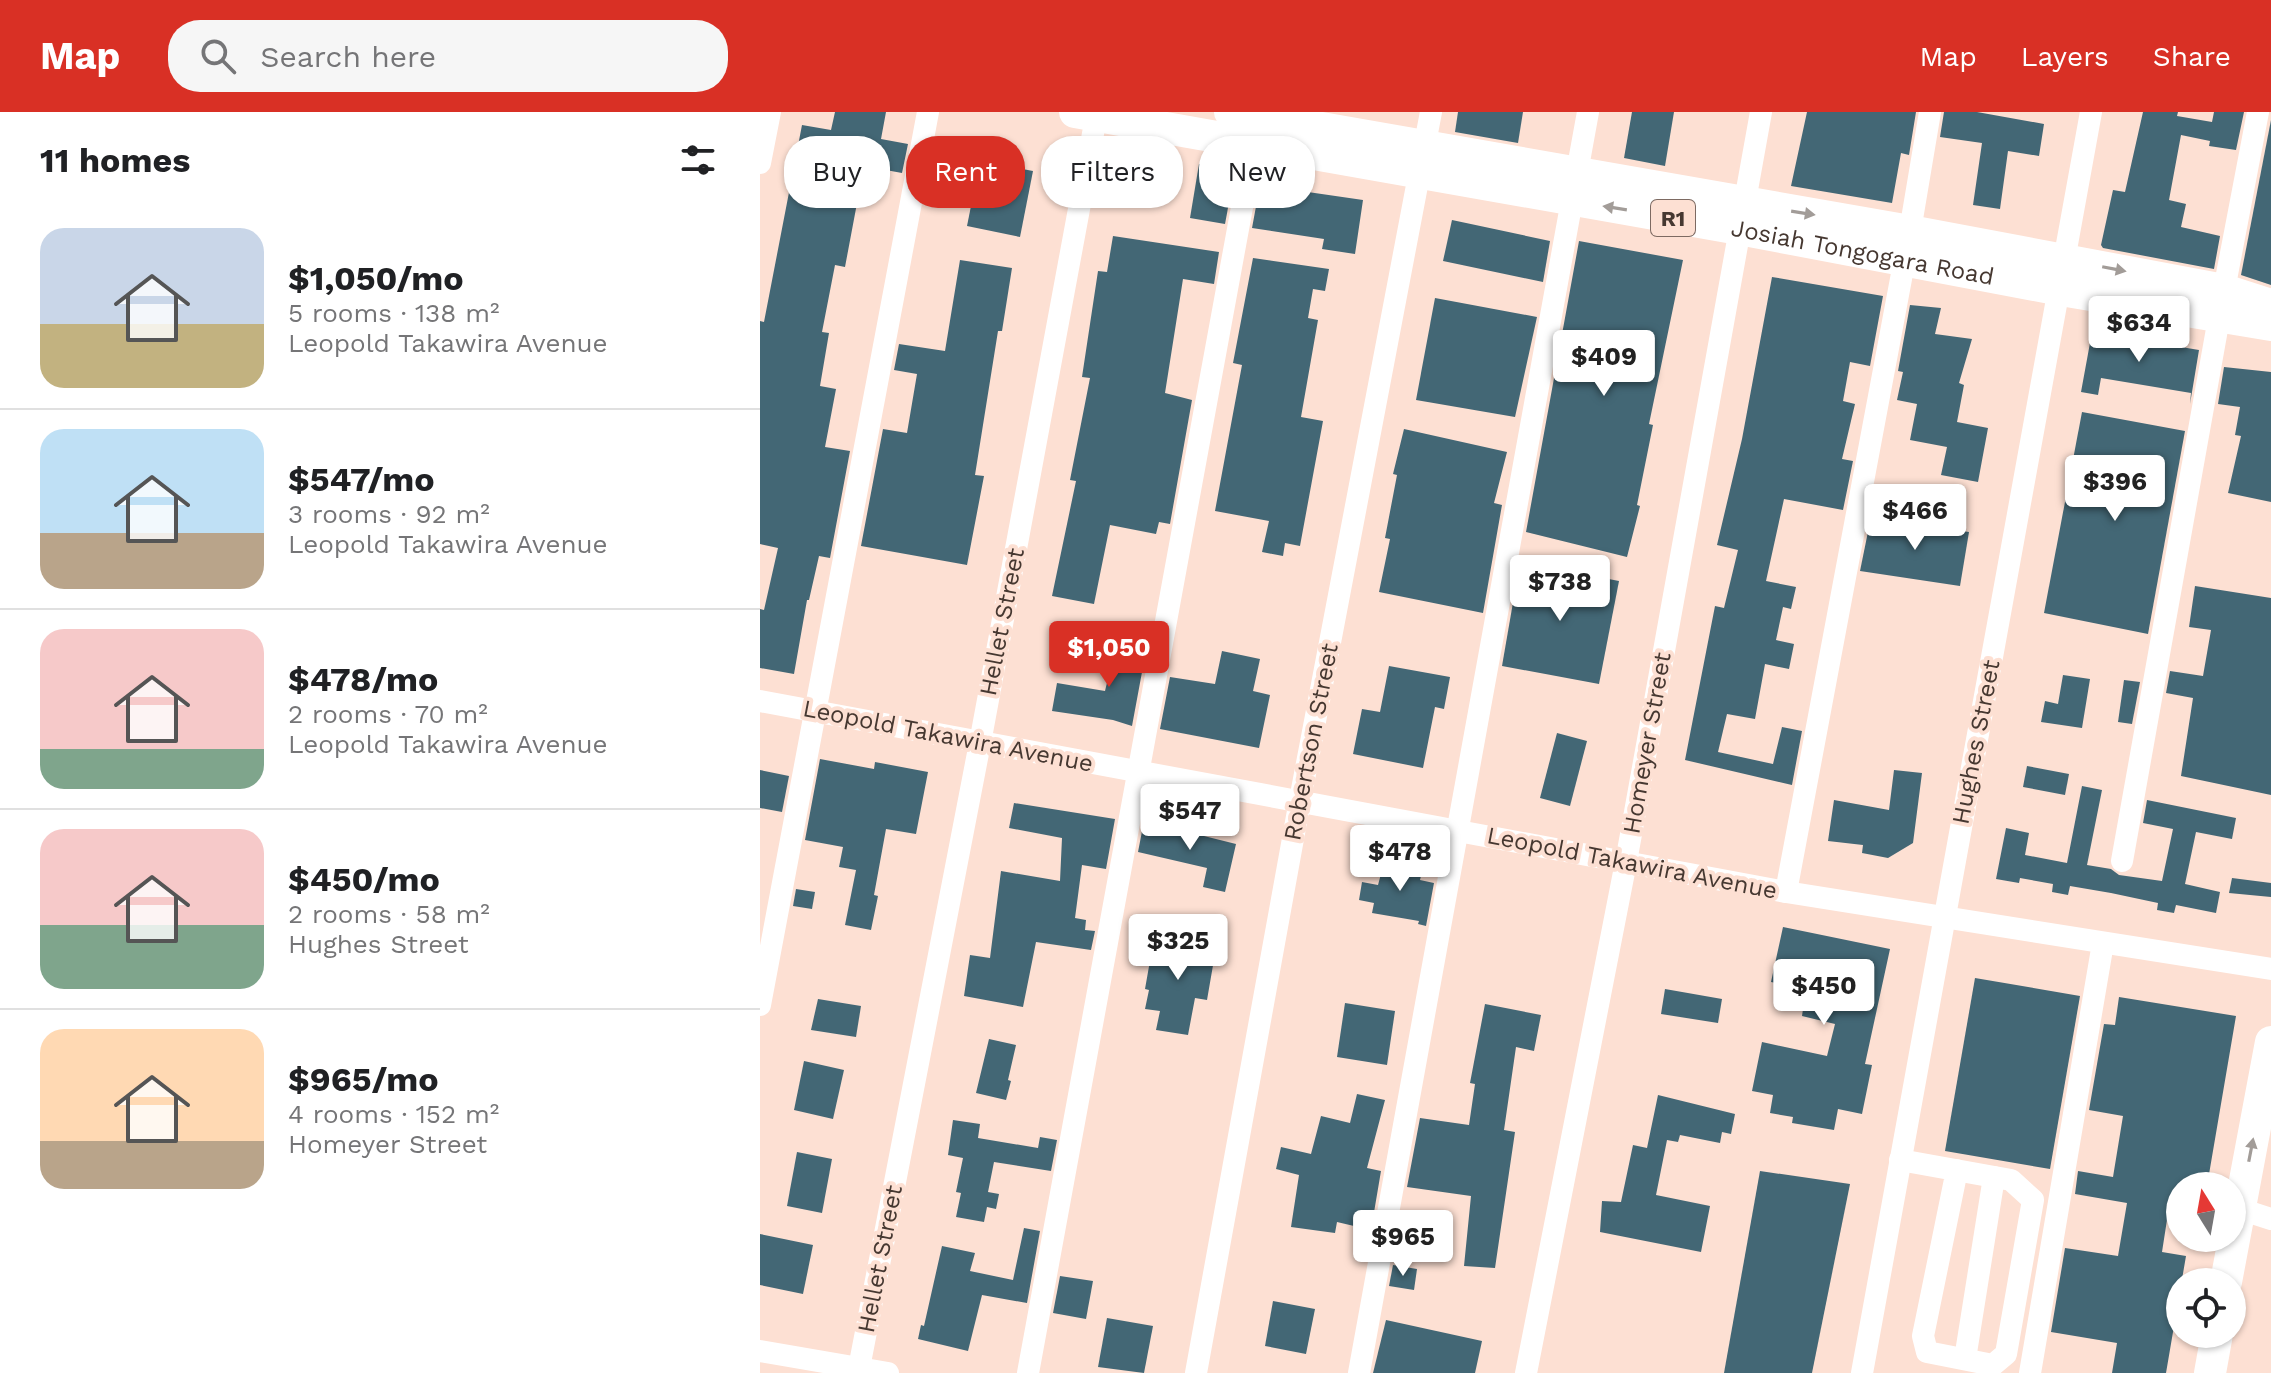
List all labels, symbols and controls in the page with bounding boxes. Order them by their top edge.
search box [168,20,728,92]
text: Map [40,34,120,78]
icon: search [196,34,240,78]
text: Search here [260,39,436,74]
text: Map [1920,40,1977,73]
text: Layers [2021,40,2109,73]
text: Share [2153,40,2231,73]
chip: Buy [784,136,890,208]
chip: Rent [906,136,1025,208]
chip: Filters [1041,136,1183,208]
chip: New [1199,136,1315,208]
icon: filters [676,138,720,182]
text: 11 homes [40,140,190,180]
road number: R1 [1651,200,1695,236]
one-way arrow [1602,202,1627,214]
one-way arrow [1791,207,1816,220]
street label: Josiah Tongogara Road [1729,214,1996,291]
text: $1,050/mo [288,258,464,298]
icon: home [104,260,200,356]
one-way arrow [2101,264,2126,276]
pin: $634 [2092,296,2186,364]
text: 5 rooms · 138 m² [288,298,499,328]
text: $634 [2107,307,2171,337]
text: Leopold Takawira Avenue [288,328,608,358]
pin: $409 [1557,330,1651,398]
text: $409 [1571,341,1637,371]
pin: $396 [2068,455,2162,523]
text: $547/mo [288,459,435,499]
icon: home [104,461,200,557]
text: $396 [2083,466,2147,496]
pin: $466 [1868,484,1962,552]
text: $466 [1882,495,1948,525]
text: 3 rooms · 92 m² [288,499,490,529]
text: Leopold Takawira Avenue [288,529,608,559]
street label: Hellet Street [974,546,1030,698]
pin: $738 [1513,555,1607,623]
text: $738 [1528,566,1592,596]
pin: $1,050 [1044,621,1174,689]
text: $1,050 [1067,632,1151,662]
street label: Robertson Street [1278,641,1344,843]
street label: Homeyer Street [1617,650,1677,836]
street label: Hughes Street [1946,657,2006,827]
text: $478/mo [288,659,438,699]
icon: home [104,661,200,757]
street label: Leopold Takawira Avenue [801,694,1095,778]
text: 2 rooms · 70 m² [288,699,488,729]
text: Leopold Takawira Avenue [288,729,608,759]
pin: $547 [1143,784,1237,852]
text: $547 [1158,795,1222,825]
street label: Leopold Takawira Avenue [1485,821,1779,905]
pin: $478 [1353,825,1447,893]
text: $478 [1368,836,1432,866]
text: $450/mo [288,859,440,899]
icon: home [104,861,200,957]
text: 2 rooms · 58 m² [288,899,490,929]
pin: $325 [1131,914,1225,982]
text: $325 [1147,925,1209,955]
text: Hughes Street [288,929,469,959]
pin: $450 [1777,959,1871,1027]
text: $450 [1791,970,1857,1000]
text: $965/mo [288,1059,439,1099]
icon: home [104,1061,200,1157]
text: 4 rooms · 152 m² [288,1099,499,1129]
text: Homeyer Street [288,1129,487,1159]
one-way arrow [2245,1137,2257,1162]
north arrow [2166,1172,2246,1252]
map controls [2166,1172,2246,1348]
street label: Hellet Street [852,1183,908,1335]
pin: $965 [1356,1210,1450,1278]
text: $965 [1371,1221,1435,1251]
button: locate [2166,1268,2246,1348]

